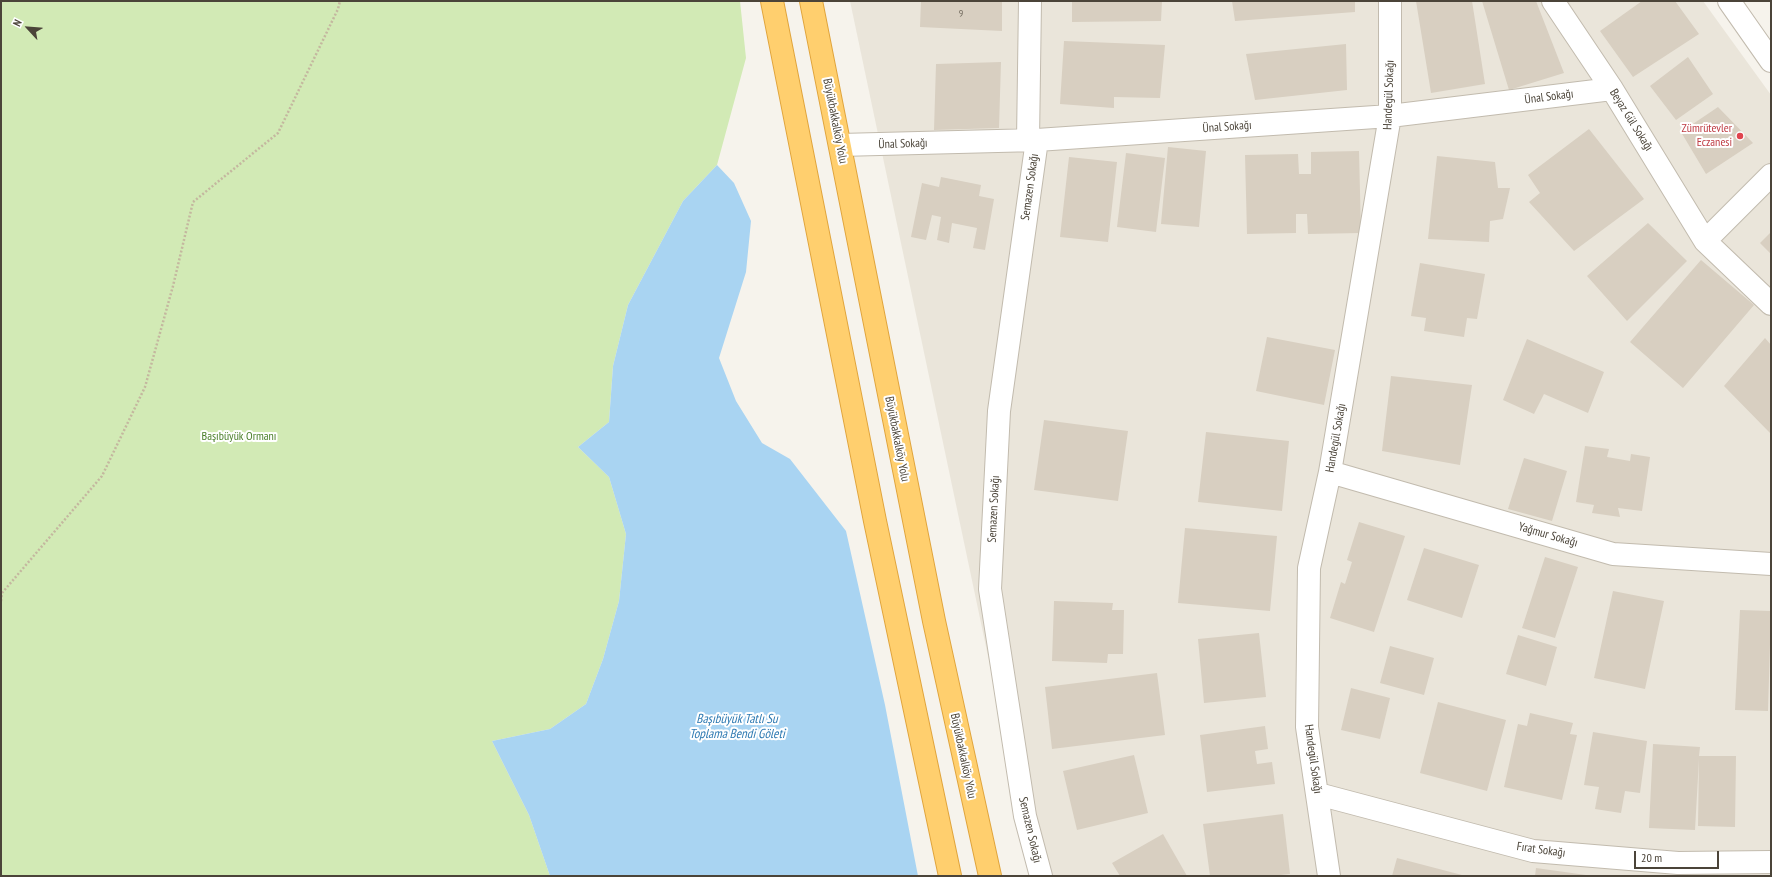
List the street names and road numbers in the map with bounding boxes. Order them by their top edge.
street label: Handegül Sokağı [1381,60,1397,130]
street label: Büyükbakkalköy Yolu [820,77,850,165]
street label: Beyaz Gül Sokağı [1606,86,1656,154]
street label: Ünal Sokağı [1524,87,1574,107]
street label: Ünal Sokağı [1202,118,1252,136]
street label: Ünal Sokağı [878,136,928,152]
street label: Semazen Sokağı [1018,153,1042,221]
street label: Büyükbakkalköy Yolu [882,395,912,483]
street label: Handegül Sokağı [1323,402,1349,474]
street label: Semazen Sokağı [985,475,1003,543]
street label: Yağmur Sokağı [1517,520,1579,550]
street label: Büyükbakkalköy Yolu [947,712,979,800]
street label: Handegül Sokağı [1301,723,1325,795]
street label: Semazen Sokağı [1015,796,1045,864]
street label: Fırat Sokağı [1516,839,1566,861]

